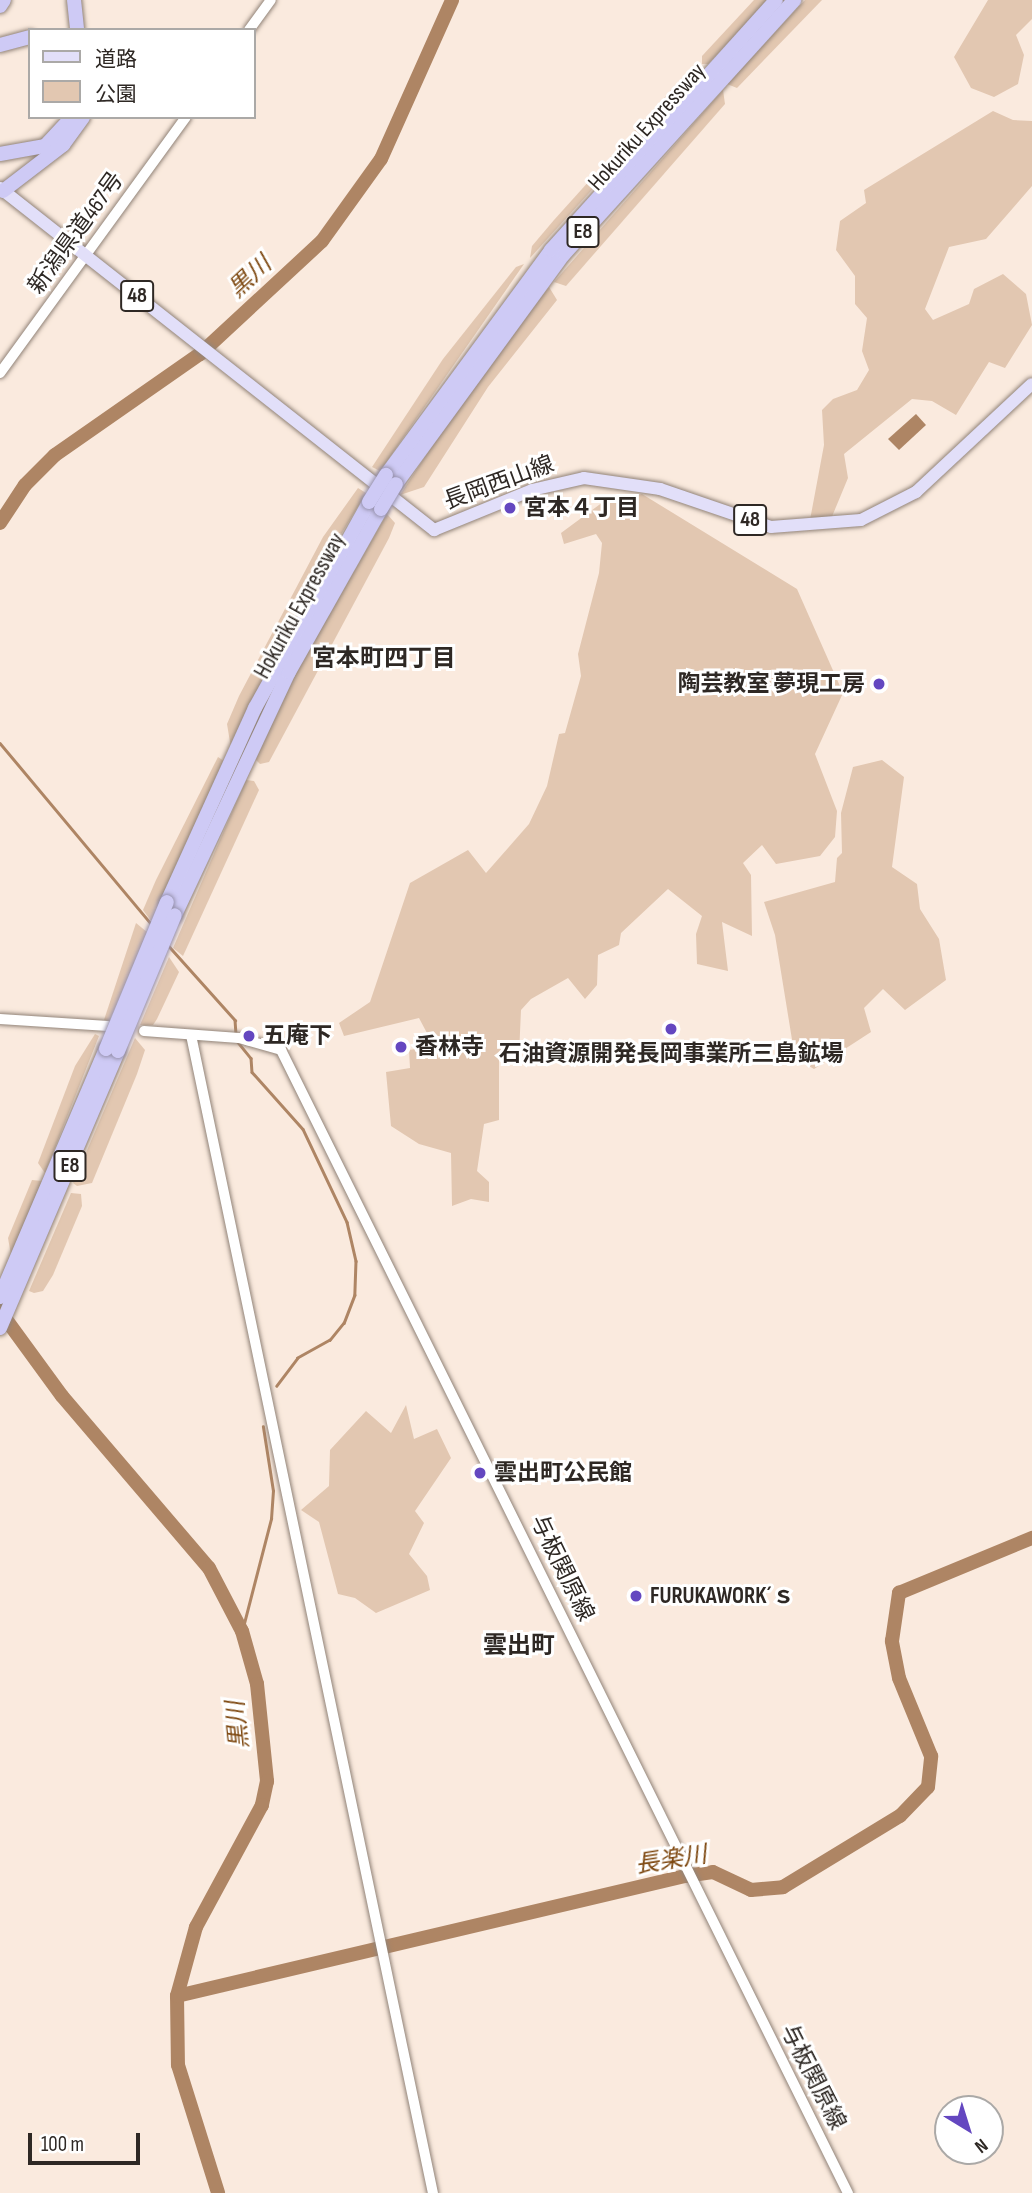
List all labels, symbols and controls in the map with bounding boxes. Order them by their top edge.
legend [28,28,256,119]
text: 道路 [95,47,137,72]
street label: Hokuriku Expressway [583,58,711,196]
text: 公園 [95,82,137,107]
street label: 新潟県道467号 [23,167,129,299]
road number: E8 [566,215,600,250]
water label: 黒川 [223,250,277,304]
road number: 48 [120,278,154,314]
street label: 長岡西山線 [440,450,558,516]
place label: 宮本４丁目 [524,494,639,522]
marker: 宮本４丁目 [502,500,518,516]
road number: 48 [732,503,768,538]
street label: Hokuriku Expressway [249,528,351,684]
district label: 宮本町四丁目 [312,645,456,673]
place label: 陶芸教室 夢現工房 [677,670,865,698]
marker: 陶芸教室 夢現工房 [871,676,887,692]
marker: 石油資源開発長岡事業所三島鉱場 [663,1021,679,1037]
place label: 五庵下 [263,1022,332,1050]
marker: 五庵下 [241,1028,257,1044]
place label: 香林寺 [415,1033,484,1061]
marker: 香林寺 [393,1039,409,1055]
place label: 石油資源開発長岡事業所三島鉱場 [499,1040,843,1068]
road number: E8 [52,1148,88,1184]
place label: 雲出町公民館 [494,1459,632,1487]
marker: 雲出町公民館 [472,1465,488,1481]
street label: 与板関原線 [524,1510,600,1626]
place label: FURUKAWORK´ｓ [650,1582,795,1610]
marker: FURUKAWORK´ｓ [628,1588,644,1604]
district label: 雲出町 [483,1632,555,1660]
water label: 黒川 [221,1700,255,1750]
water label: 長楽川 [633,1840,709,1880]
street label: 与板関原線 [775,2020,851,2134]
north arrow [934,2095,1004,2165]
scale bar [32,2120,144,2164]
text: 100 m [41,2132,84,2157]
text: N [970,2133,992,2158]

